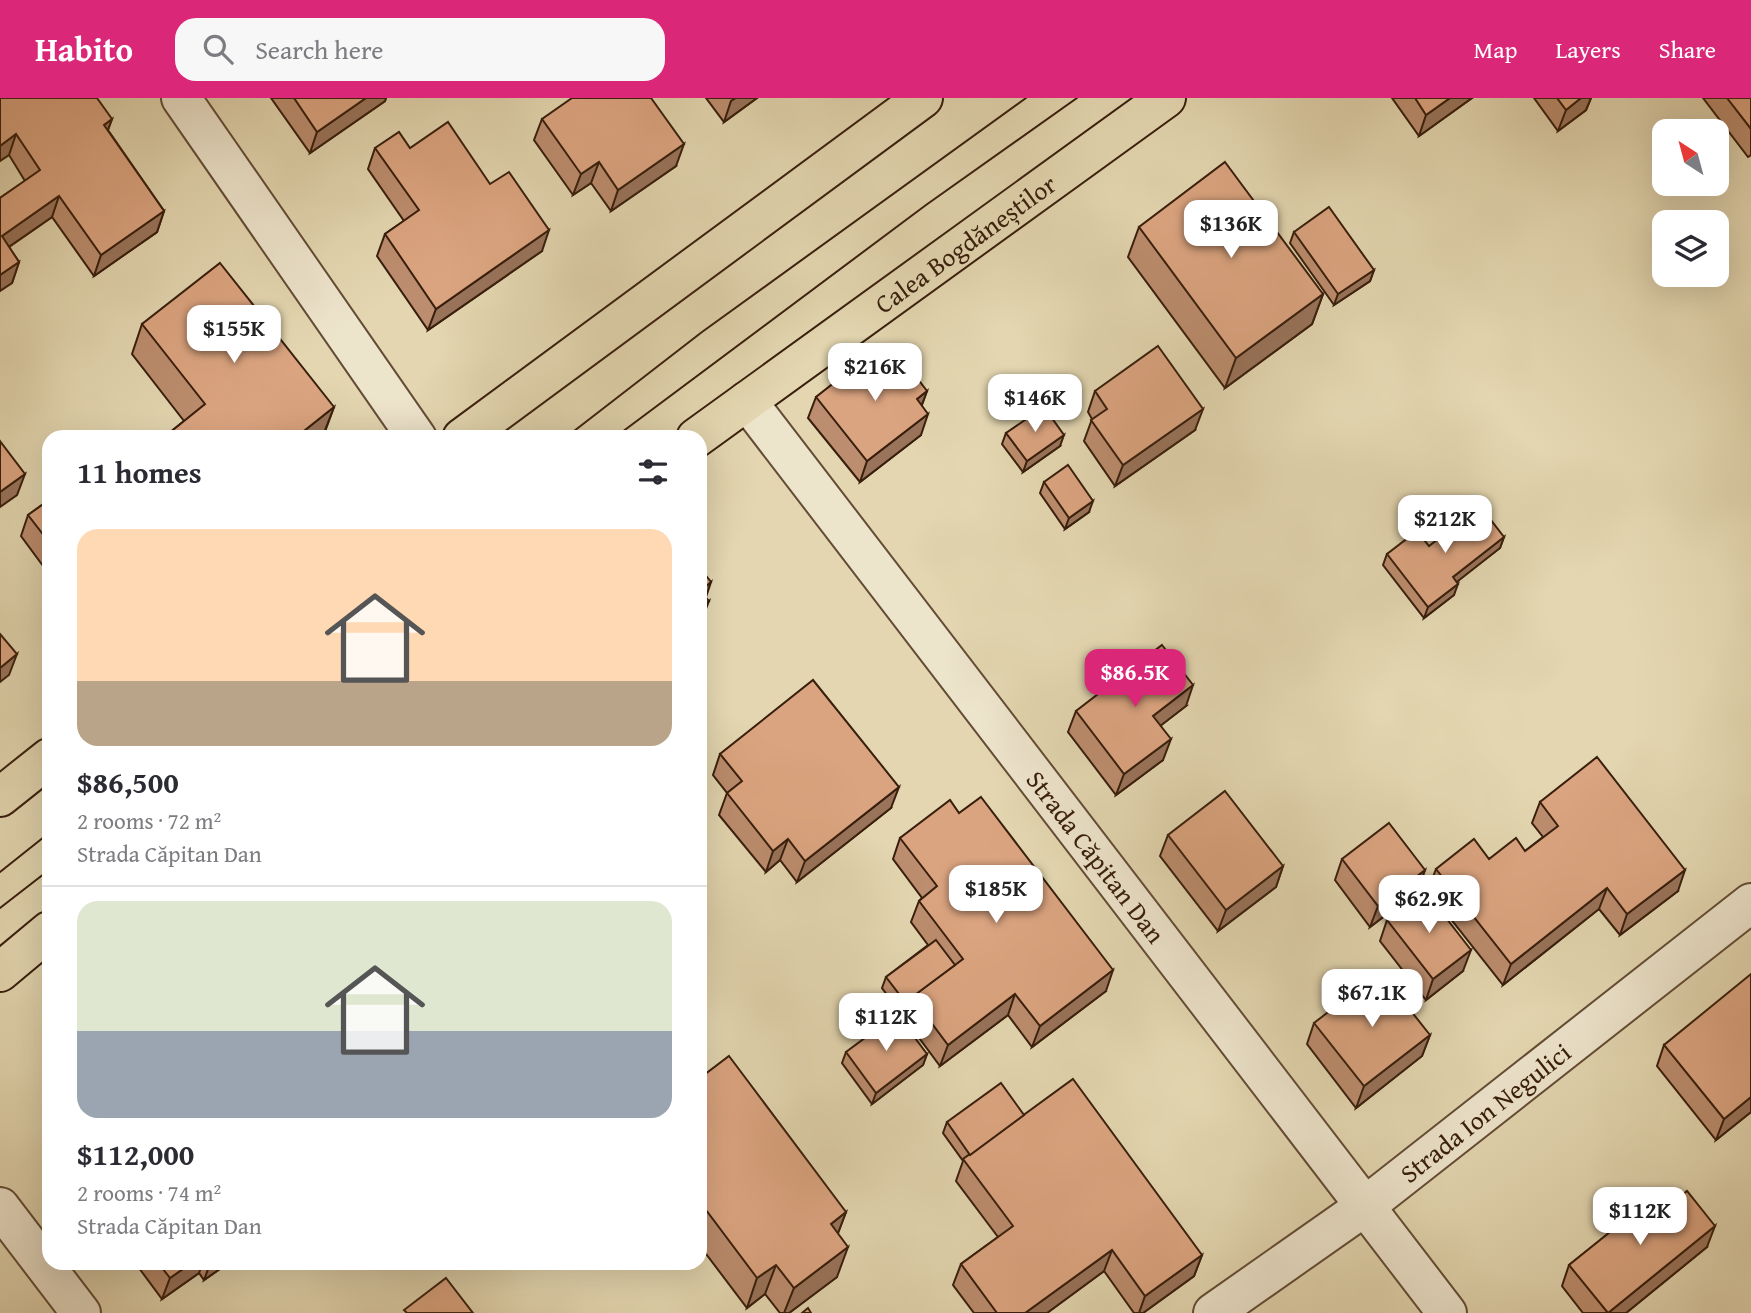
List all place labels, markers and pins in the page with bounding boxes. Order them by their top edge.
pin: $136K [1182,200,1280,260]
pin: $155K [185,306,283,365]
pin: $216K [826,344,924,403]
pin: $146K [986,374,1084,434]
pin: $212K [1396,496,1494,555]
pin: $86.5K [1078,650,1192,709]
pin: $185K [947,866,1045,925]
pin: $62.9K [1372,876,1486,935]
pin: $67.1K [1315,970,1429,1029]
pin: $112K [837,993,935,1053]
pin: $112K [1591,1188,1689,1247]

